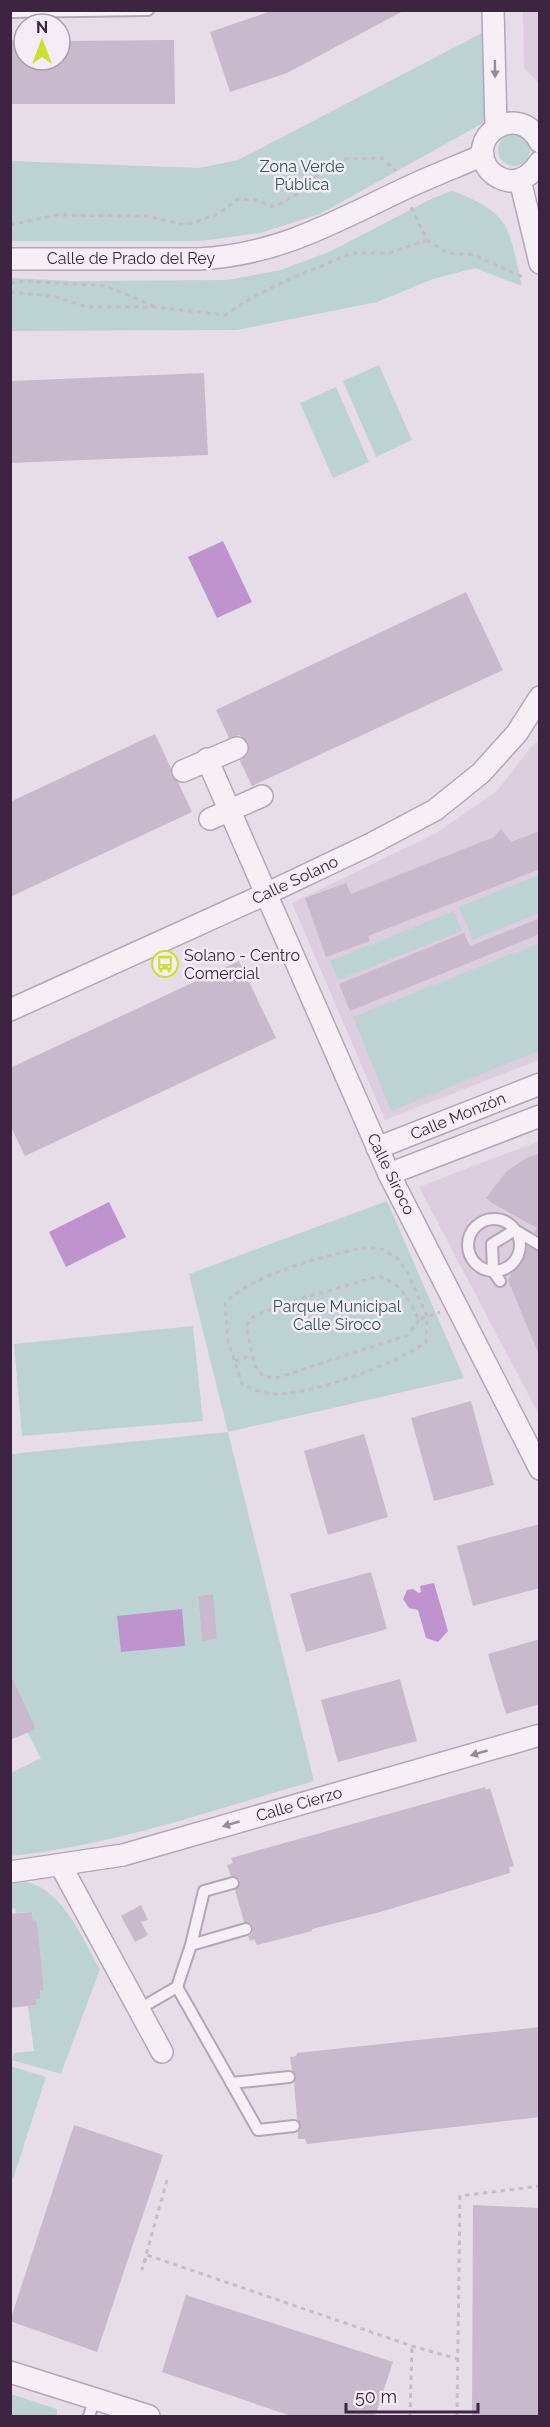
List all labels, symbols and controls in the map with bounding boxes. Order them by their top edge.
north arrow [12,12,72,72]
text: N [36,18,48,37]
one-way arrow [490,59,500,78]
park label: Zona Verde Pública [260,157,344,194]
street label: Calle de Prado del Rey [47,249,216,268]
street label: Calle Solano [249,852,341,908]
place label: Solano - Centro Comercial [184,946,300,983]
bus stop icon: Solano - Centro Comercial [150,949,180,979]
street label: Calle Monzón [408,1088,508,1144]
street label: Calle Siroco [363,1130,419,1218]
park label: Parque Municipal Calle Siroco [273,1297,402,1334]
one-way arrow [470,1749,488,1758]
street label: Calle Cierzo [254,1783,344,1825]
one-way arrow [222,1820,240,1829]
scale bar [346,2376,478,2414]
text: 50 m [355,2386,397,2407]

